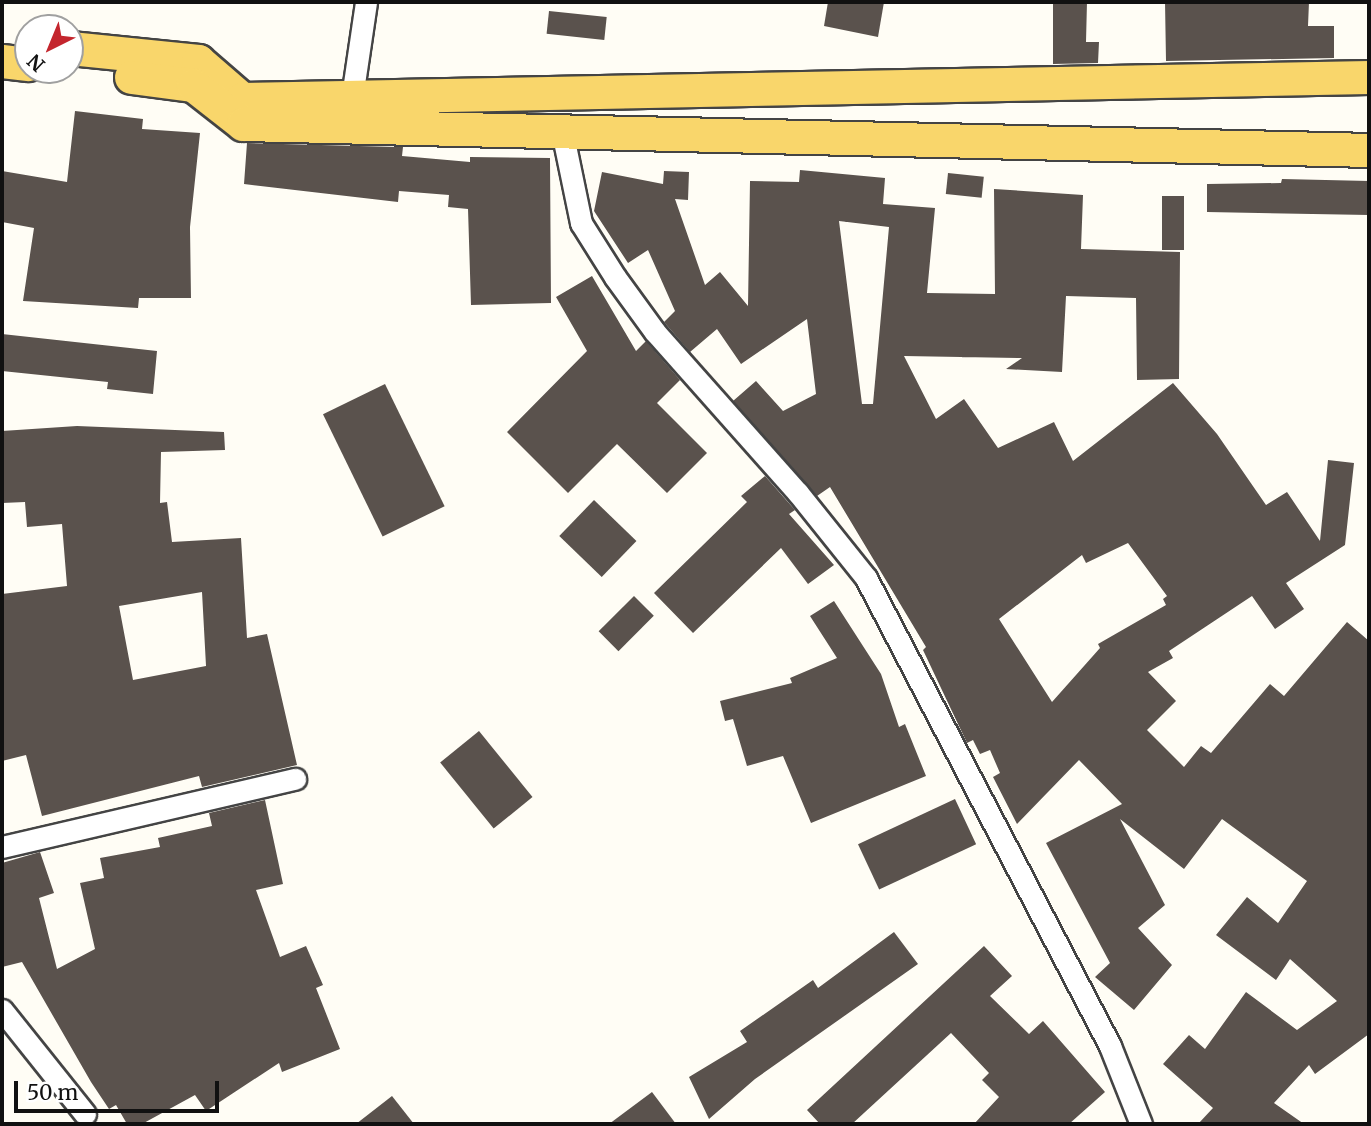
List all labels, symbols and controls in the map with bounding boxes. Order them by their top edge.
north arrow [14,14,84,84]
text: N [22,49,50,77]
scale bar [18,1066,222,1110]
text: 50 m [27,1079,78,1106]

